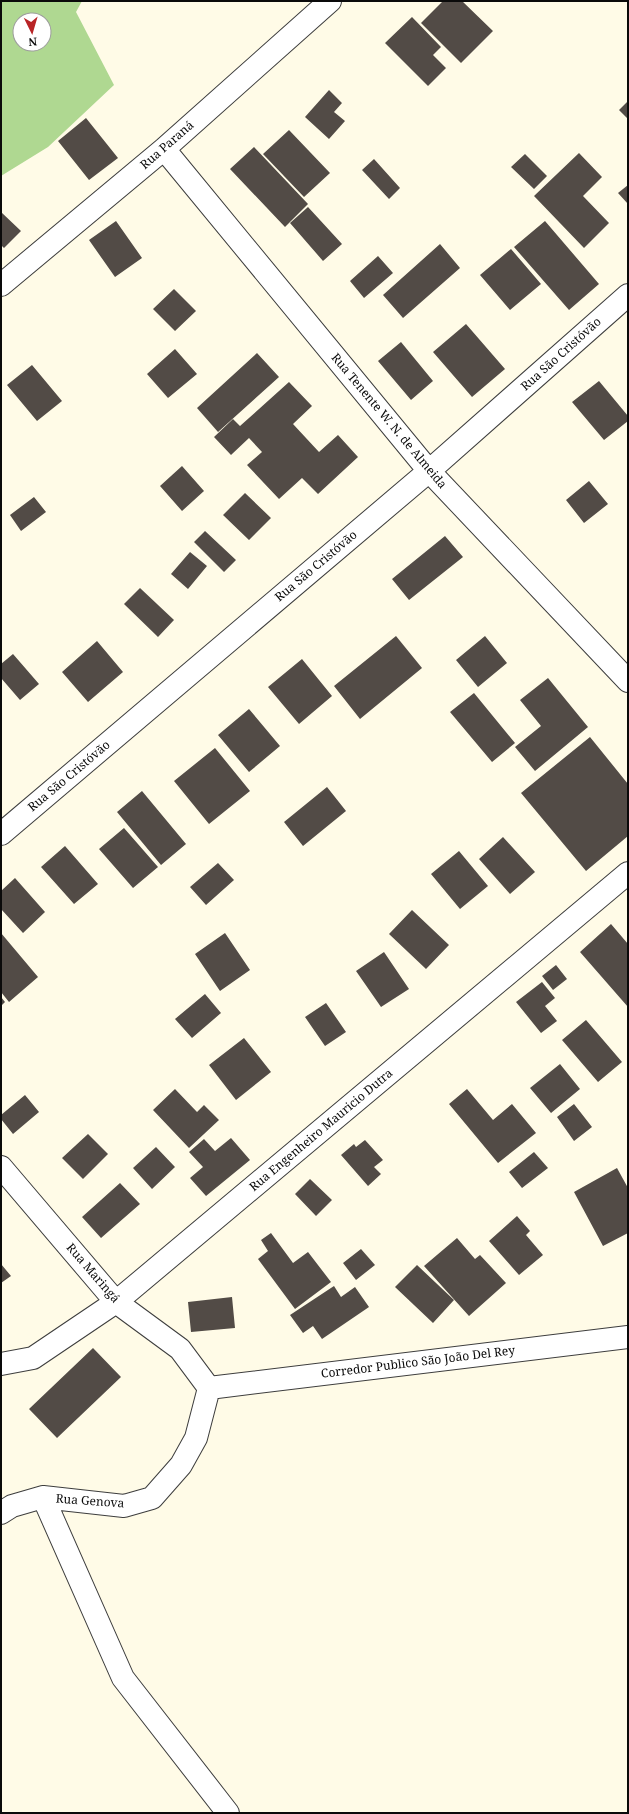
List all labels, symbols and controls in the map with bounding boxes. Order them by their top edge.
north arrow [12,12,52,52]
text: N [28,35,38,50]
street label: Rua Paraná [136,116,197,173]
street label: Rua São Cristóvão [517,313,605,394]
street label: Rua Tenente W. N. de Almeida [328,349,451,492]
street label: Rua São Cristóvão [271,526,361,605]
street label: Rua São Cristóvão [24,736,114,815]
street label: Rua Engenheiro Mauricio Dutra [245,1064,396,1195]
street label: Rua Maringá [63,1239,124,1306]
street label: Corredor Publico São João Del Rey [320,1341,516,1382]
street label: Rua Genova [55,1490,125,1511]

